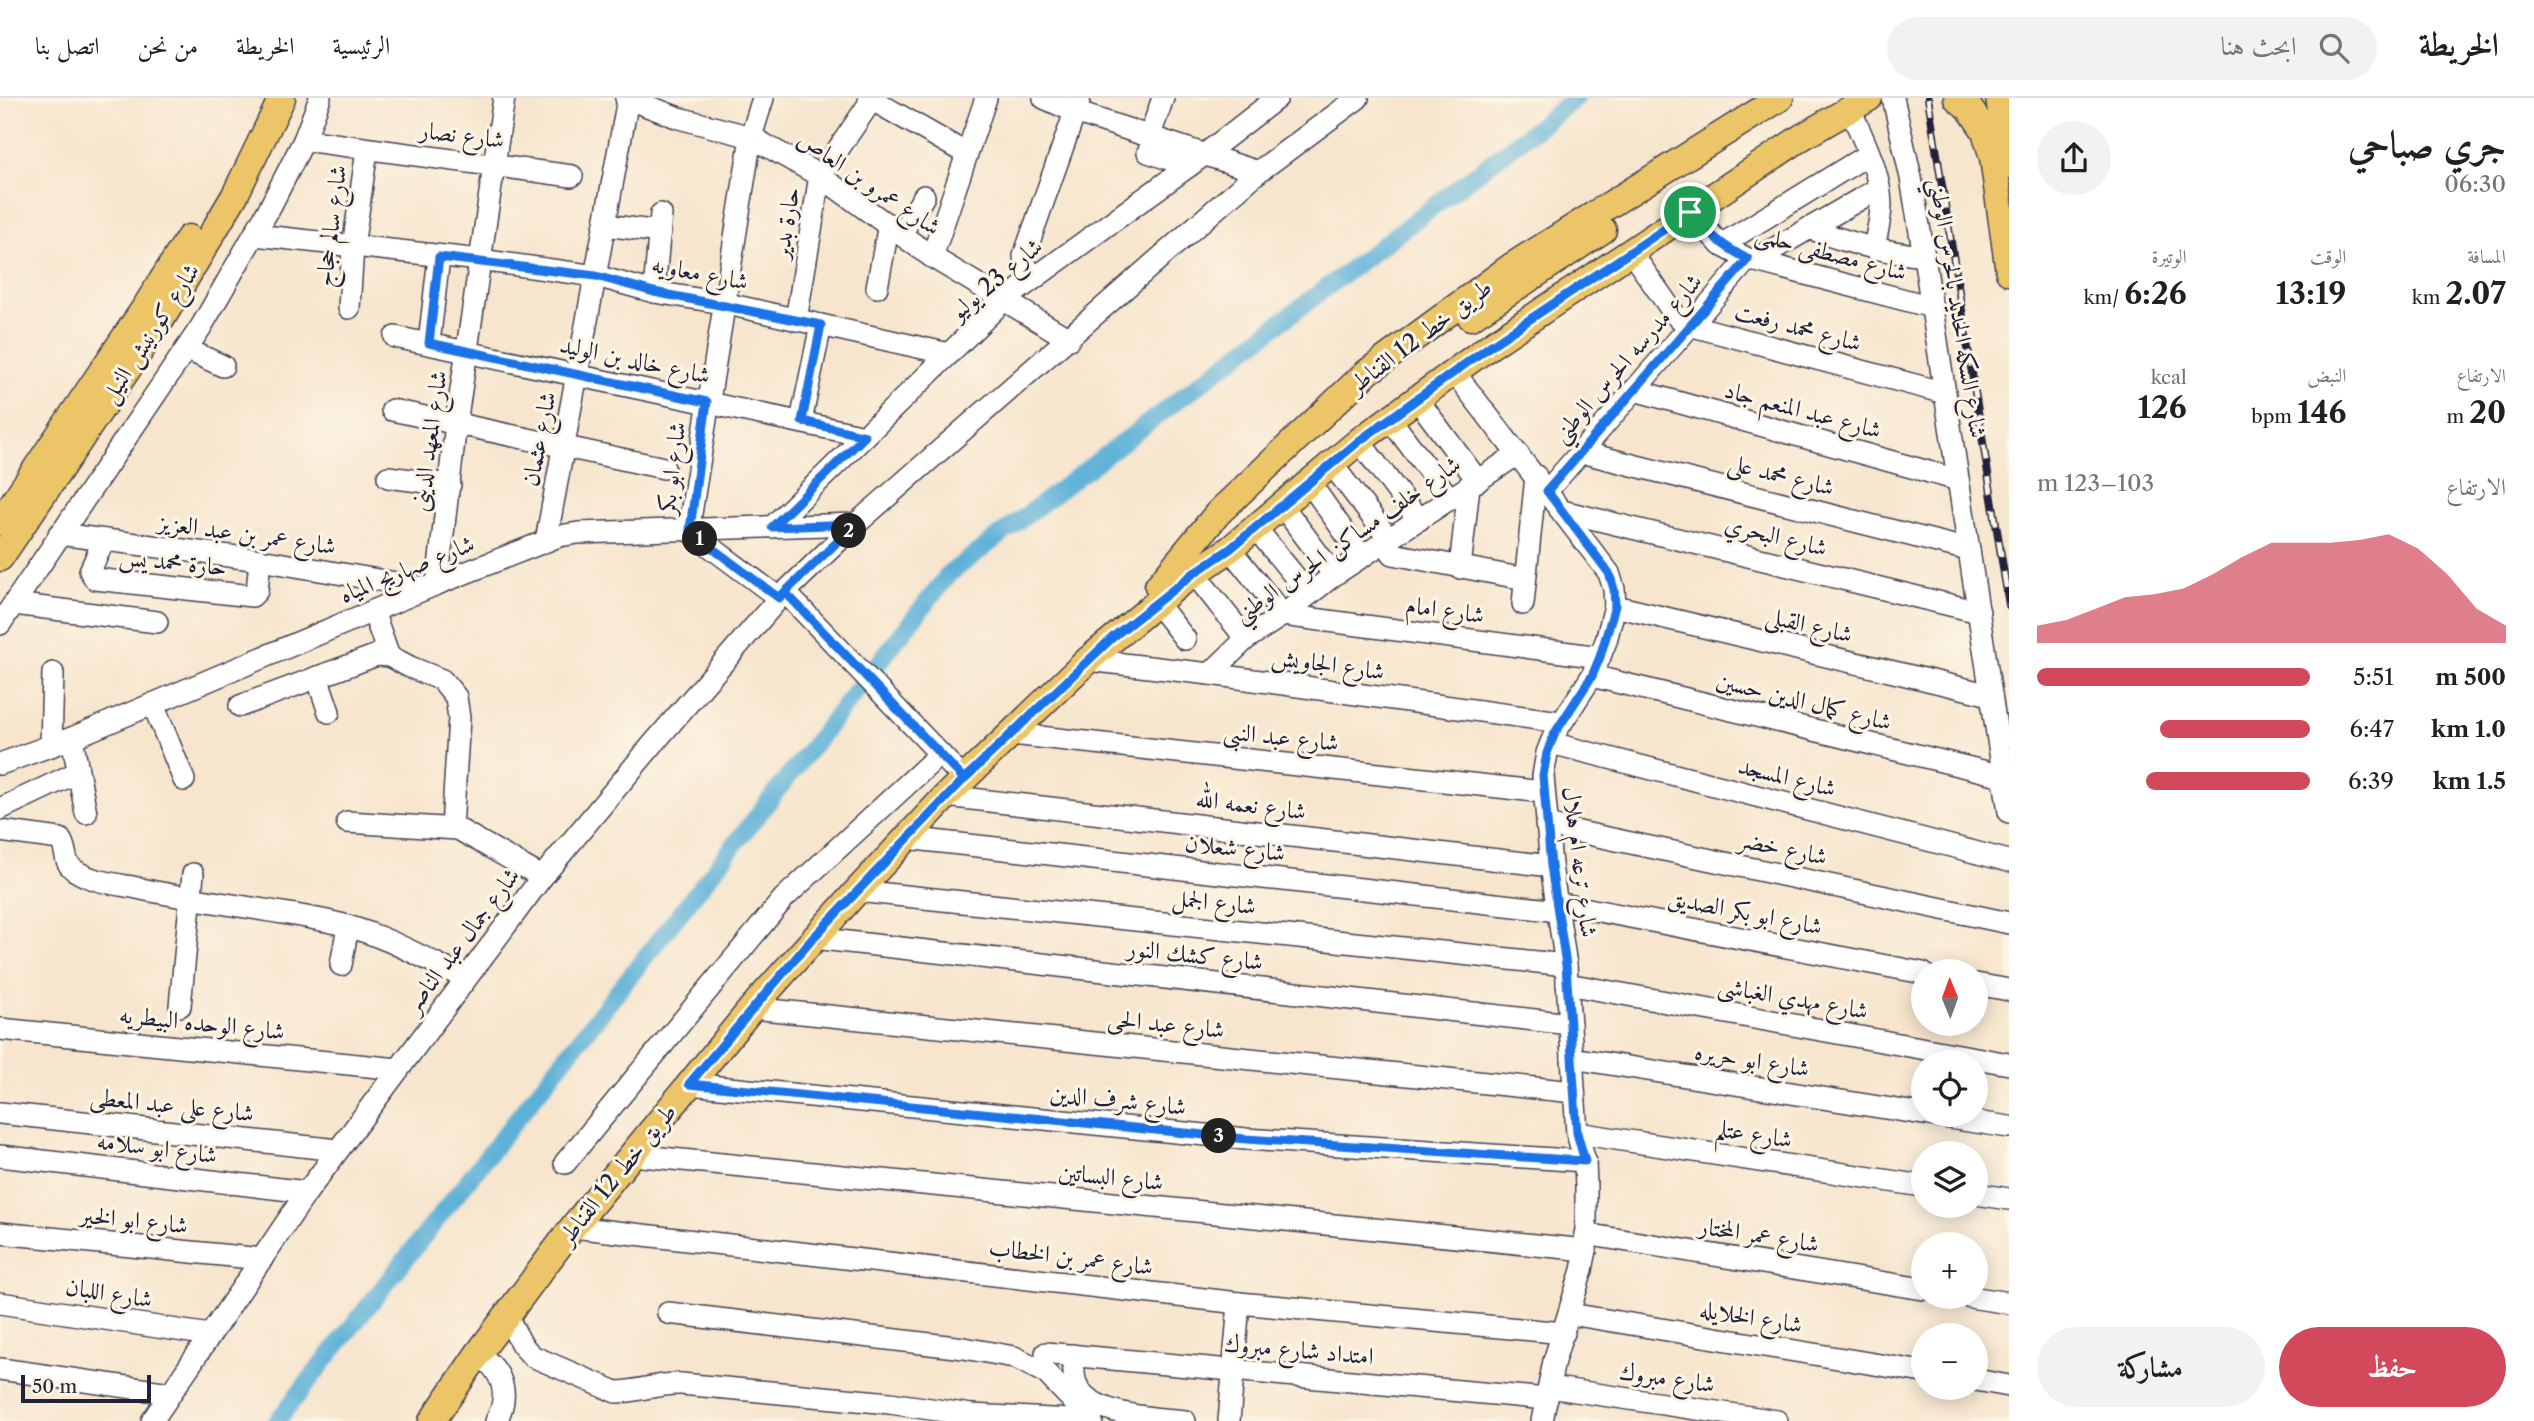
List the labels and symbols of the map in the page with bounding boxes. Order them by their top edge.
street label: شارع نصار [415,115,506,160]
street label: شارع عمرو بن العاص [789,124,946,246]
street label: شارع سالم حجاج [309,163,359,289]
street label: شارع السكه الحديد بالحرس الوطني [1916,176,1993,441]
pin [1660,182,1720,242]
street label: حارة بدير [765,185,805,264]
street label: شارع مصطفى حلمى [1751,218,1910,292]
street label: شارع 23 يوليو [942,231,1052,332]
street label: شارع معاويه [648,249,751,302]
street label: شارع كورنيش النيل [94,257,211,411]
street label: شارع مدرسه الحرس الوطني [1545,267,1714,454]
street label: طريق خط 12 القناطر [1340,272,1498,402]
street label: شارع محمد رفعت [1730,296,1865,363]
street label: شارع خالد بن الوليد [556,329,713,395]
street label: شارع المعهد الدينى [404,368,459,514]
street label: شارع عبد المنعم جاد [1719,375,1885,452]
street label: شارع عثمان [515,389,568,490]
street label: شارع ابو بكر [651,420,698,520]
street label: شارع محمد على [1723,447,1837,508]
street label: شارع خلف مساكن الحرس الوطني [1227,449,1471,635]
street label: شارع عمر بن عبد العزيز [153,506,338,566]
street label: شارع البحري [1720,509,1830,568]
pin: 2 [832,514,866,548]
pin: 1 [682,522,718,556]
street label: شارع صهاريج المياه [335,528,481,614]
street label: حارة محمد يس [117,541,228,584]
street label: شارع امام [1403,590,1486,636]
street label: شارع القبلى [1761,600,1855,654]
street label: شارع الجاويش [1269,641,1386,692]
street label: شارع كمال الدين حسين [1712,665,1895,742]
street label: شارع عبد النبى [1221,716,1340,763]
street label: شارع المسجد [1734,750,1839,808]
street label: شارع نعمه الله [1194,779,1308,832]
street label: شارع ترعه ام هلال [1550,785,1604,940]
street label: شارع خضر [1732,823,1830,877]
street label: شارع شعلان [1183,828,1287,873]
street label: شارع جمال عبد الناصر [396,862,530,1024]
street label: شارع ابو بكر الصديق [1664,882,1825,947]
street label: شارع الجمل [1170,883,1257,926]
street label: شارع كشك النور [1123,933,1265,982]
north arrow [1911,959,1988,1036]
street label: شارع مهدي الغباشى [1715,970,1870,1031]
street label: شارع الوحده البيطريه [117,999,286,1052]
street label: شارع عبد الحى [1105,1003,1226,1050]
street label: شارع ابو حريره [1692,1036,1812,1089]
street label: شارع شرف الدين [1048,1078,1188,1127]
street label: شارع على عبد المعطى [88,1081,255,1133]
street label: طريق خط 12 القناطر [549,1098,683,1253]
street label: شارع عتلم [1712,1113,1794,1164]
pin: 3 [1202,1118,1236,1154]
street label: شارع ابو سلامه [94,1126,219,1175]
street label: شارع البساتين [1057,1157,1165,1202]
street label: شارع ابو الخير [75,1199,189,1246]
street label: شارع عمر المختار [1694,1210,1821,1264]
street label: شارع عمر بن الخطاب [987,1232,1155,1287]
street label: شارع اللبان [63,1271,155,1320]
street label: شارع الخلايله [1697,1294,1805,1345]
street label: امتداد شارع مبروك [1223,1329,1375,1376]
street label: شارع مبروك [1617,1356,1717,1404]
scale bar [21,1372,150,1404]

